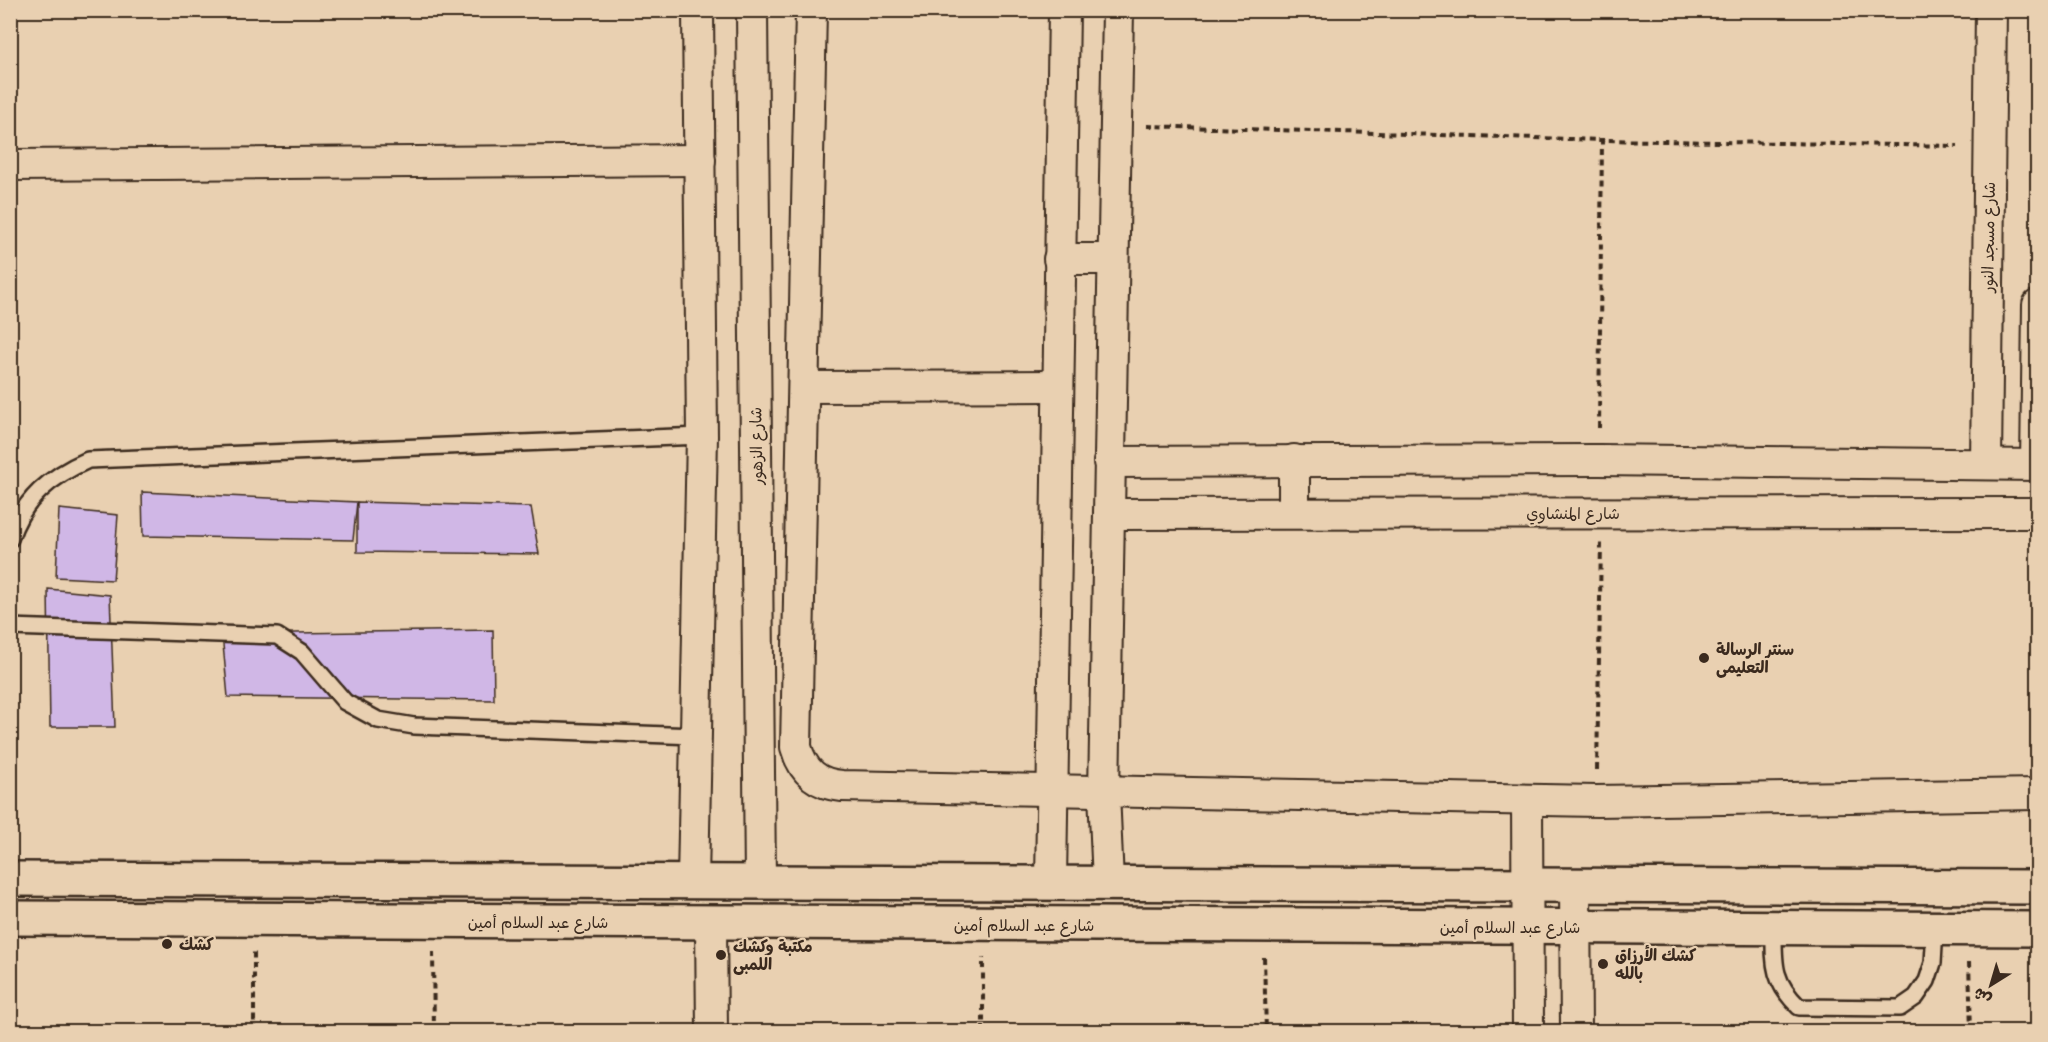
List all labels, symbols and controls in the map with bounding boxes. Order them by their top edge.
street label: شارع مسجد النور [1979,182,2001,295]
street label: شارع الزهور [747,407,769,486]
street label: شارع المنشاوي [1526,505,1620,525]
place label: سنتر الرسالة التعليمى [1716,641,1794,678]
marker: سنتر الرسالة التعليمى [1697,651,1711,665]
street label: شارع عبد السلام أمين [468,914,608,935]
street label: شارع عبد السلام أمين [954,917,1094,938]
street label: شارع عبد السلام أمين [1440,919,1580,940]
place label: كشك [179,936,214,955]
marker: كشك [160,937,174,951]
place label: مكتبة وكشك اللمبى [733,938,812,975]
place label: كشك الأرزاق بالله [1615,944,1696,984]
marker: مكتبة وكشك اللمبى [714,948,728,962]
north arrow [1961,955,2021,1015]
marker: كشك الأرزاق بالله [1596,957,1610,971]
text: ش [1970,983,1996,1009]

